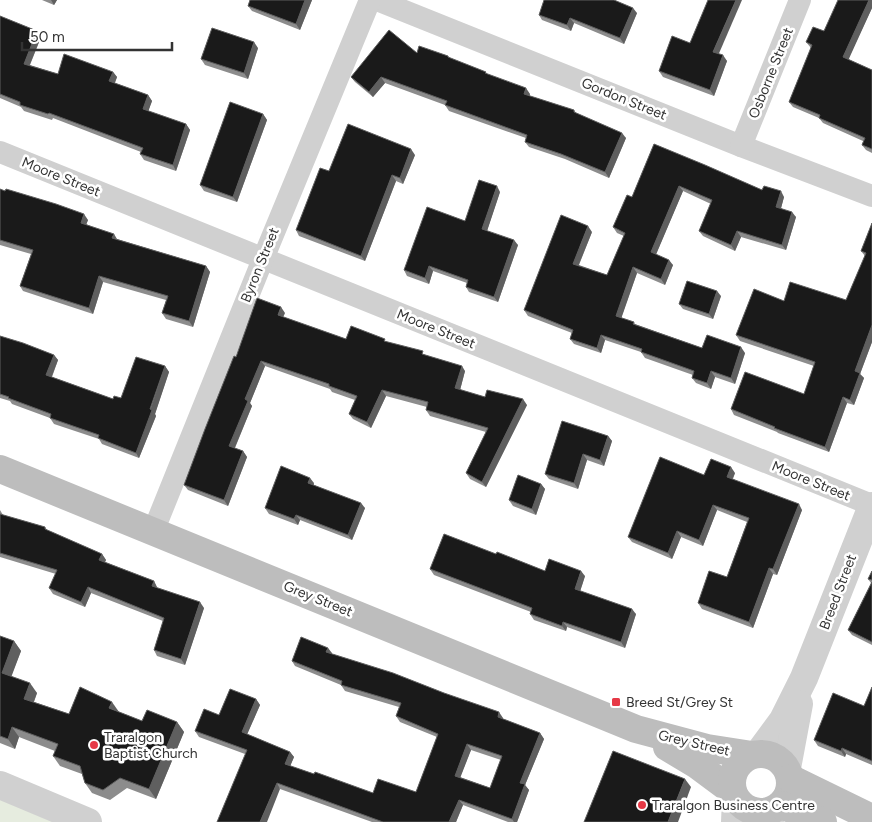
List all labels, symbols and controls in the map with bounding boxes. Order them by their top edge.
scale bar [22,20,172,52]
street label: Osborne Street [745,25,797,121]
text: 50 m [30,28,65,46]
street label: Gordon Street [579,74,669,124]
street label: Moore Street [19,154,103,200]
street label: Byron Street [237,225,283,305]
street label: Moore Street [394,306,478,352]
street label: Moore Street [769,458,853,504]
street label: Breed Street [816,552,860,632]
street label: Grey Street [281,577,355,621]
place label: Breed St/Grey St [626,694,733,711]
marker: Breed St/Grey St [610,696,622,708]
street label: Grey Street [657,727,731,759]
place label: Traralgon Baptist Church [104,729,198,762]
marker: Traralgon Baptist Church [88,739,100,751]
place label: Traralgon Business Centre [652,797,815,814]
marker: Traralgon Business Centre [636,799,648,811]

